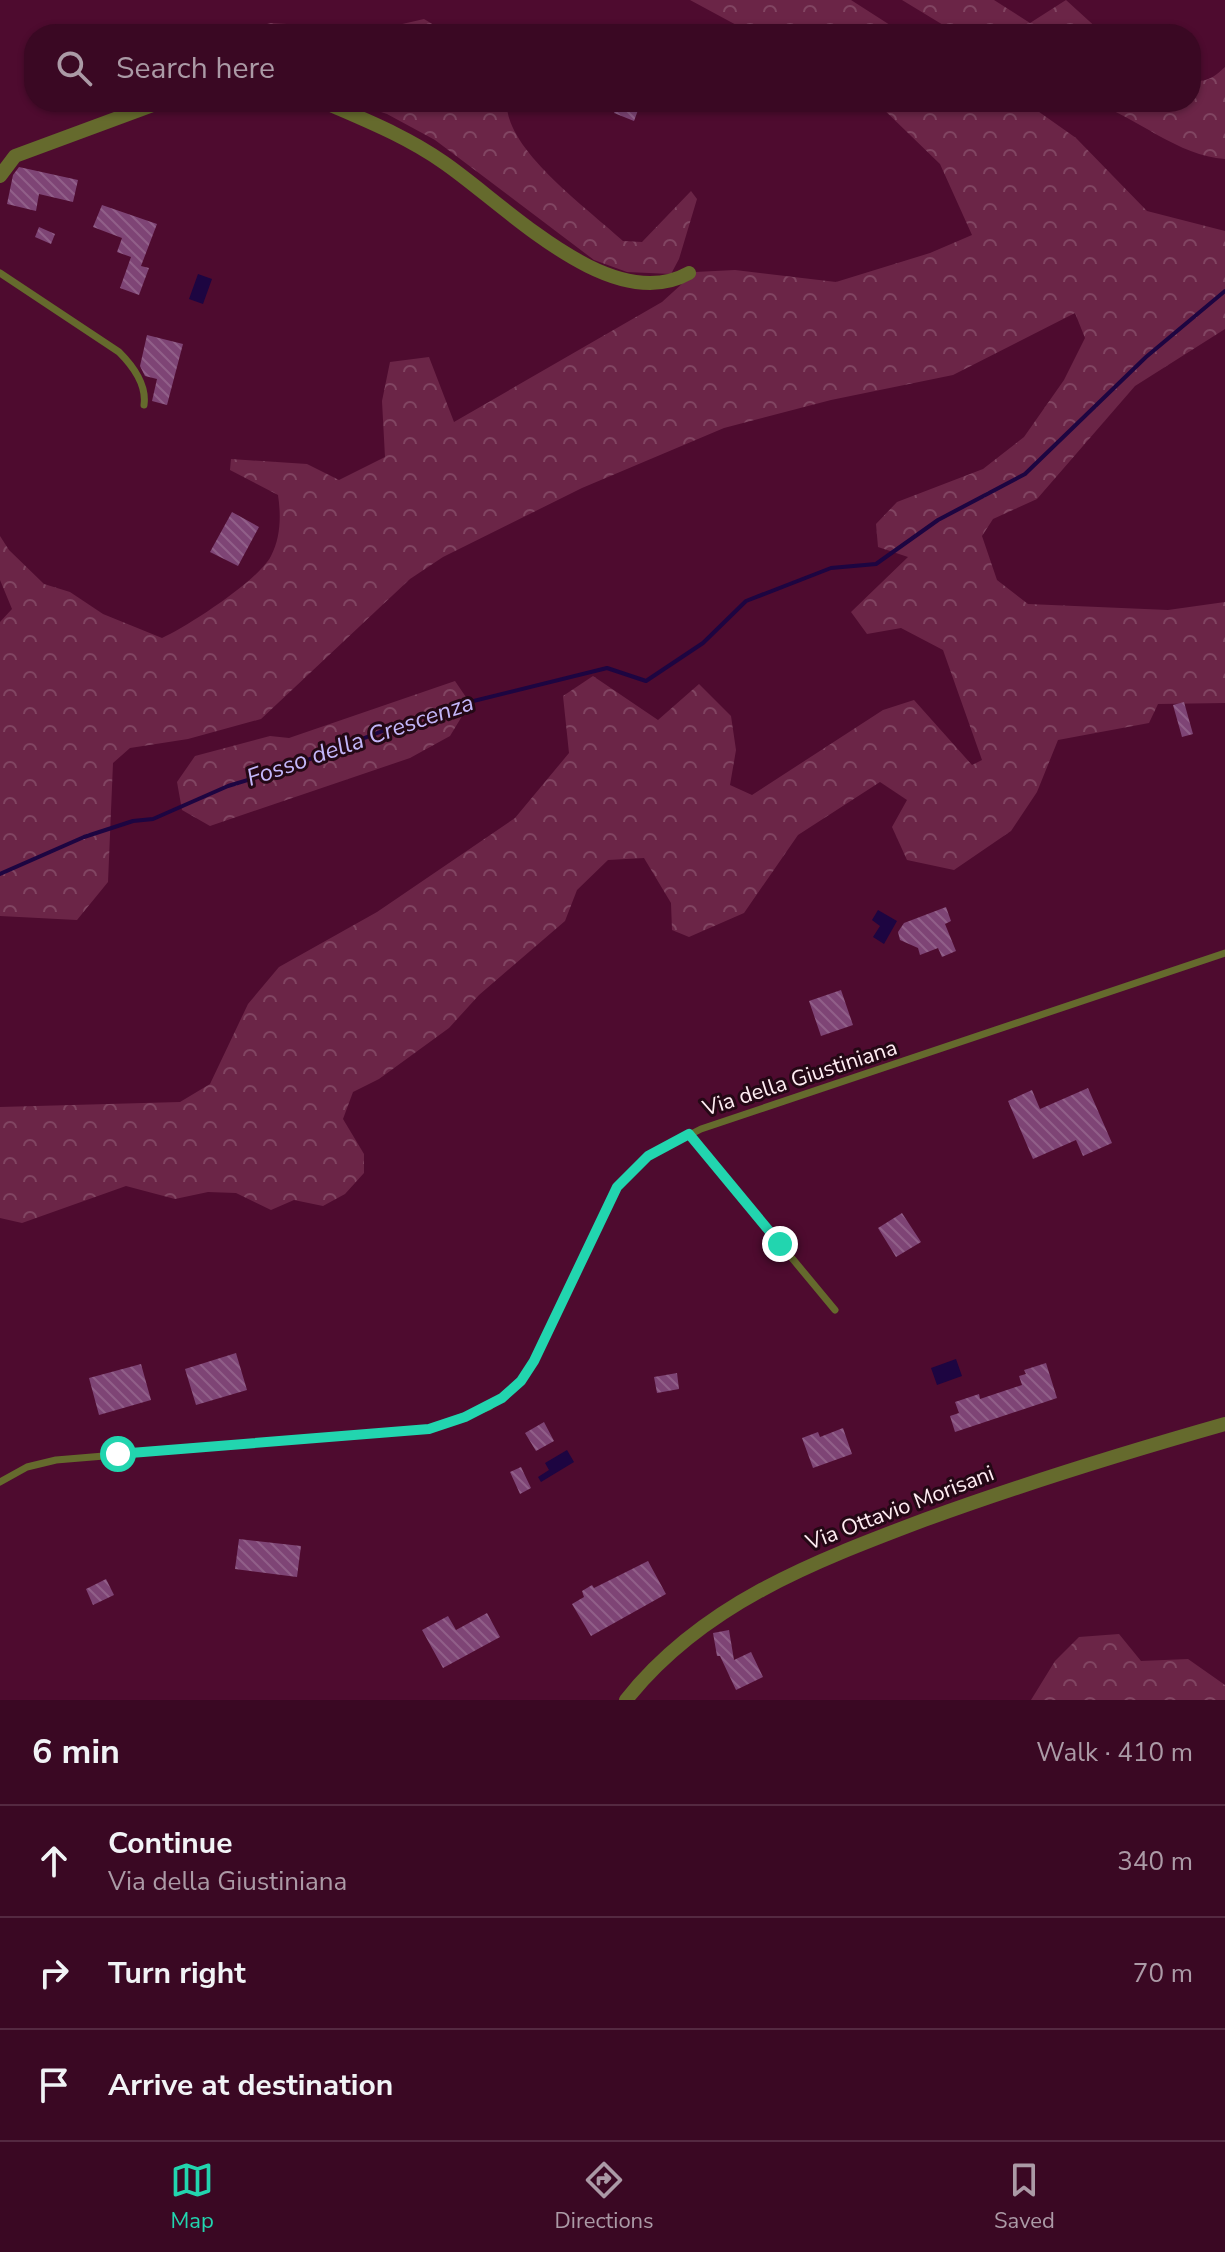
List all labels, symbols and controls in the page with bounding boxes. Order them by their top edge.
search box [24,24,1201,112]
icon: search [52,46,96,90]
text: Search here [116,48,275,89]
water label: Fosso della Crescenza [242,686,478,794]
street label: Via della Giustiniana [698,1032,901,1124]
route end [762,1226,798,1262]
route start [100,1436,136,1472]
street label: Via Ottavio Morisani [801,1458,998,1558]
text: 6 min [32,1729,120,1775]
text: Walk · 410 m [1036,1735,1193,1770]
text: Continue [108,1823,233,1864]
icon: ahead [32,1839,76,1883]
text: 340 m [1117,1844,1193,1879]
text: Via della Giustiniana [108,1864,347,1899]
icon: right [32,1951,76,1995]
text: Turn right [108,1953,246,1994]
text: 70 m [1133,1956,1193,1991]
icon: arrive [32,2063,76,2107]
text: Arrive at destination [108,2065,393,2106]
tab: Map [170,2158,214,2236]
tab: Directions [555,2158,654,2236]
tab: Saved [994,2158,1055,2236]

